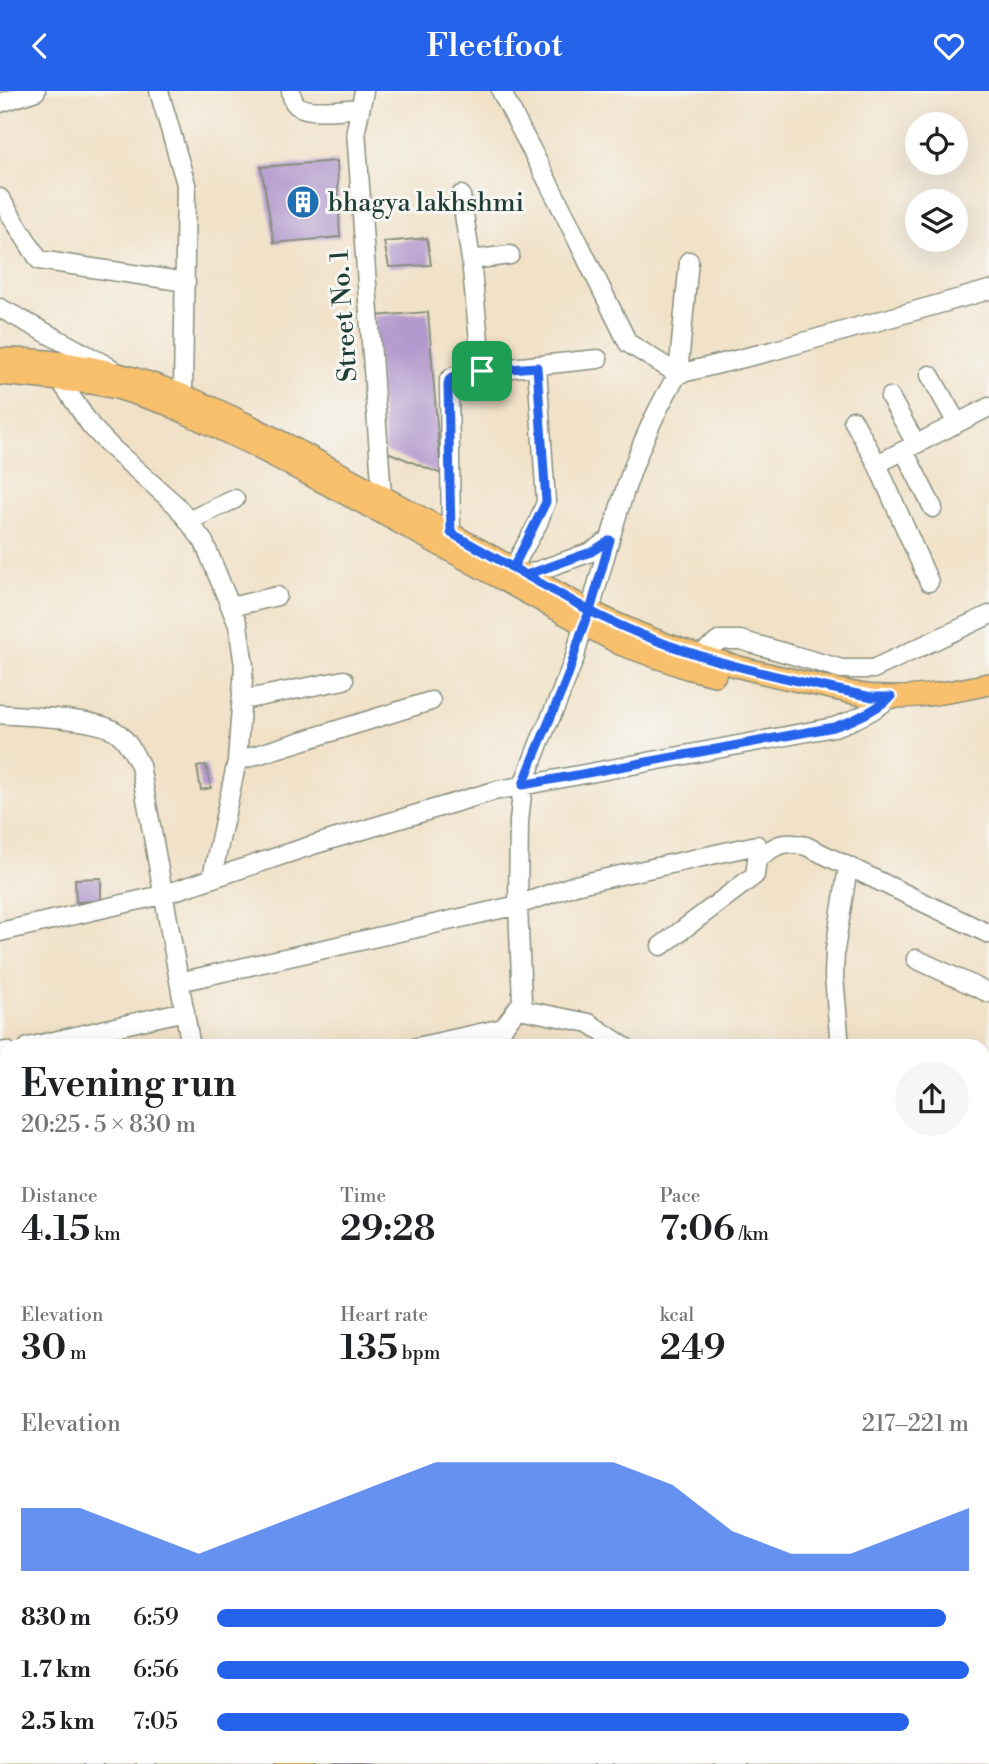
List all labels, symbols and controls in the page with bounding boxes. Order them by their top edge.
text: Fleetfoot [426,26,563,66]
icon: back [21,27,59,65]
icon: heart [930,27,968,65]
map controls [905,112,968,252]
button: locate [905,112,968,175]
building icon: bhagya lakhshmi [284,183,322,221]
place label: bhagya lakhshmi [328,187,524,219]
button: layers [905,189,968,252]
street label: Street No. 1 [323,249,365,383]
pin [452,341,512,401]
icon: arrive [463,352,501,390]
text: Evening run [21,1061,236,1108]
button: share [895,1062,969,1136]
text: 20:25 · 5 × 830 m [21,1111,196,1139]
text: Distance [21,1184,98,1208]
text: Time [340,1184,386,1208]
text: Pace [660,1184,700,1208]
text: 4.15 [21,1208,90,1251]
text: 29:28 [340,1208,436,1251]
text: 7:06 [660,1208,735,1251]
text: km [90,1222,121,1246]
text: /km [735,1222,769,1246]
text: Elevation [21,1303,103,1327]
text: Heart rate [340,1303,428,1327]
text: kcal [660,1303,694,1327]
text: 30 [21,1327,66,1370]
text: 135 [340,1327,398,1370]
text: 249 [660,1327,726,1370]
text: m [66,1341,87,1365]
text: bpm [398,1341,440,1365]
text: Elevation [21,1410,121,1438]
text: 217–221 m [862,1410,969,1438]
text: 830 m [21,1604,91,1632]
text: 6:59 [133,1604,179,1632]
text: 1.7 km [21,1656,91,1684]
text: 6:56 [133,1656,179,1684]
text: 2.5 km [21,1708,95,1736]
text: 7:05 [133,1708,178,1736]

